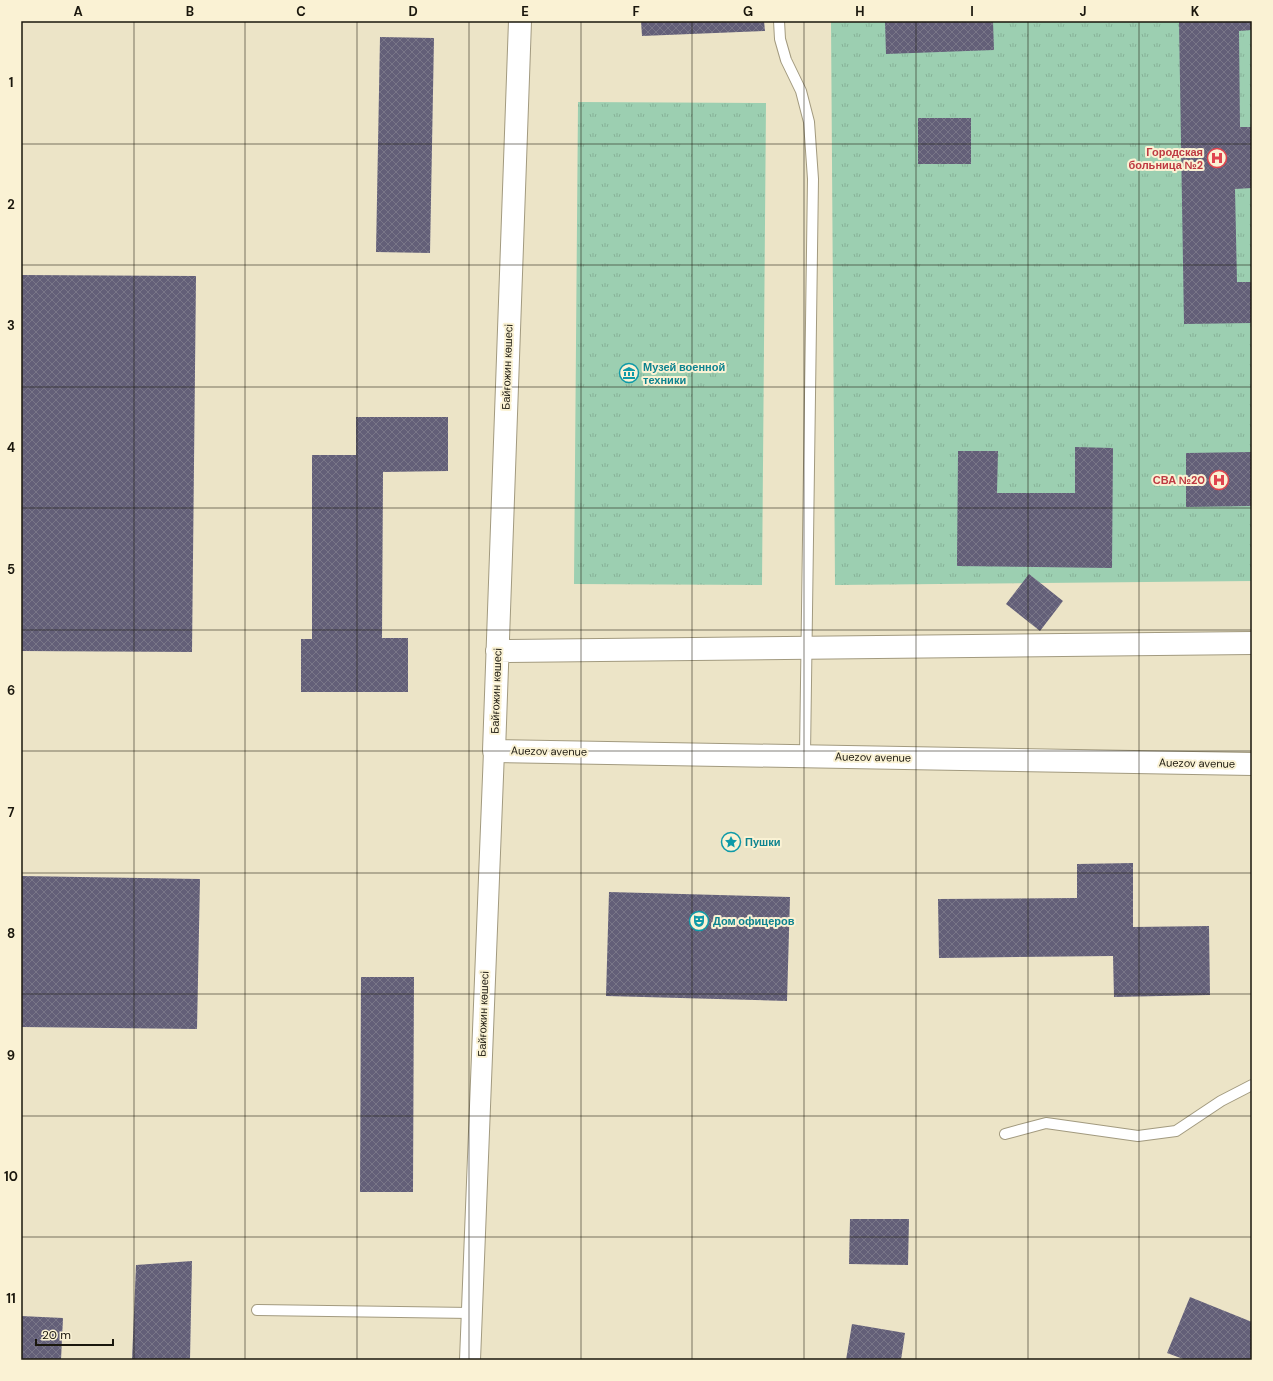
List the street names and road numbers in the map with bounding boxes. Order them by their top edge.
street label: Байғожин көшесі [499,324,515,410]
street label: Байғожин көшесі [488,648,504,734]
street label: Auezov avenue [511,743,587,759]
street label: Auezov avenue [835,749,911,765]
street label: Auezov avenue [1159,755,1235,771]
street label: Байғожин көшесі [475,971,491,1057]

